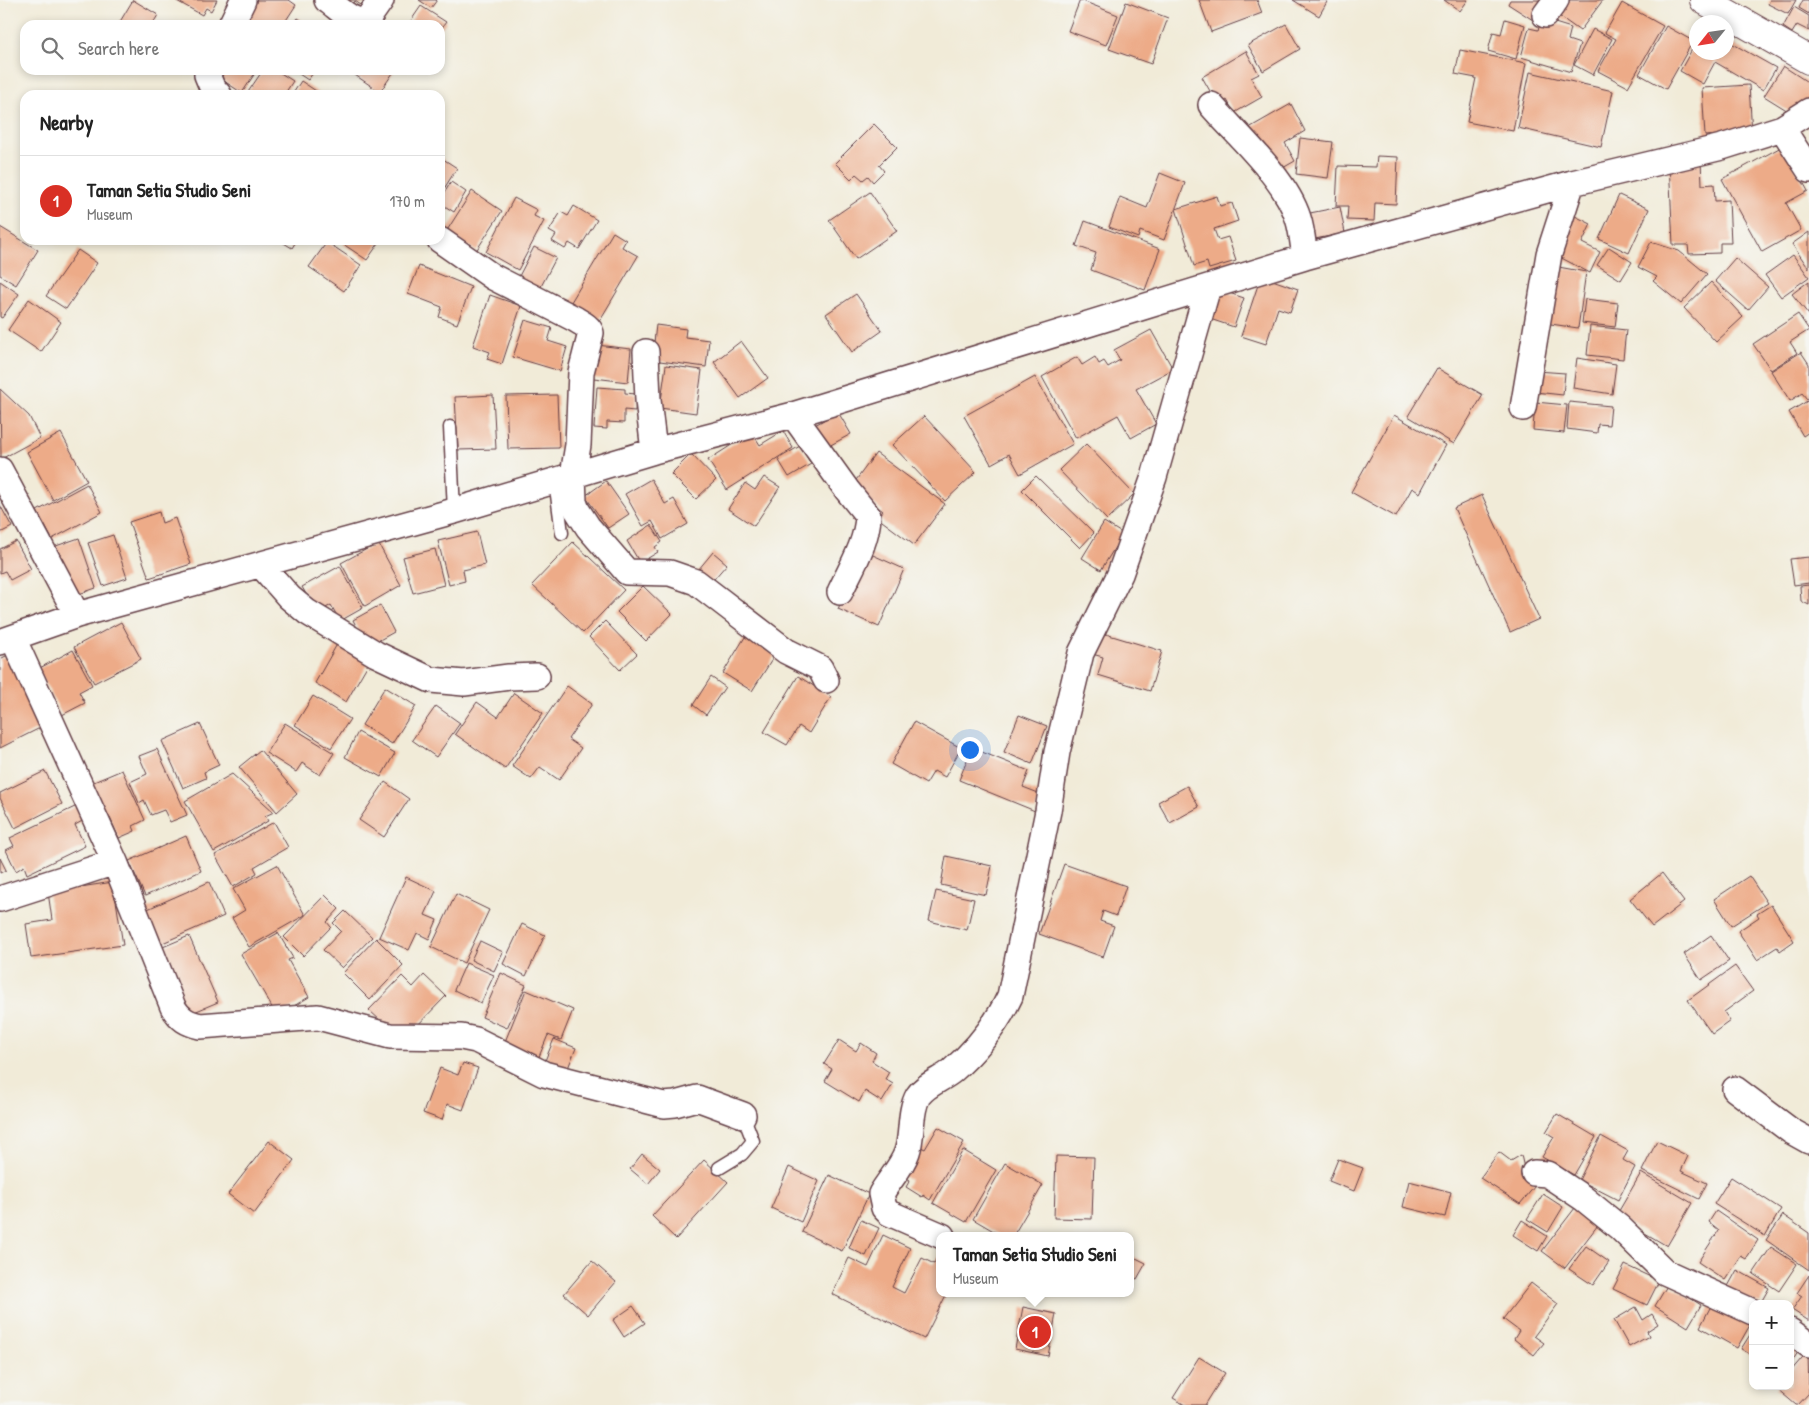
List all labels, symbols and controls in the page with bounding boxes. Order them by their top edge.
north arrow [1689,15,1734,60]
search box [20,20,445,75]
icon: search [38,34,66,62]
text: Search here [78,35,159,61]
text: Nearby [40,108,93,137]
text: Taman Setia Studio Seni [87,177,251,203]
text: 1 [53,190,59,212]
text: 170 m [390,190,425,212]
text: Museum [87,203,133,225]
your location [957,737,983,763]
popup [936,1232,1134,1297]
text: Taman Setia Studio Seni [953,1241,1117,1267]
text: Museum [953,1267,999,1289]
map controls [1749,1300,1794,1390]
button: + [1749,1300,1794,1345]
pin: 1 [1019,1313,1051,1351]
button: − [1749,1345,1794,1390]

